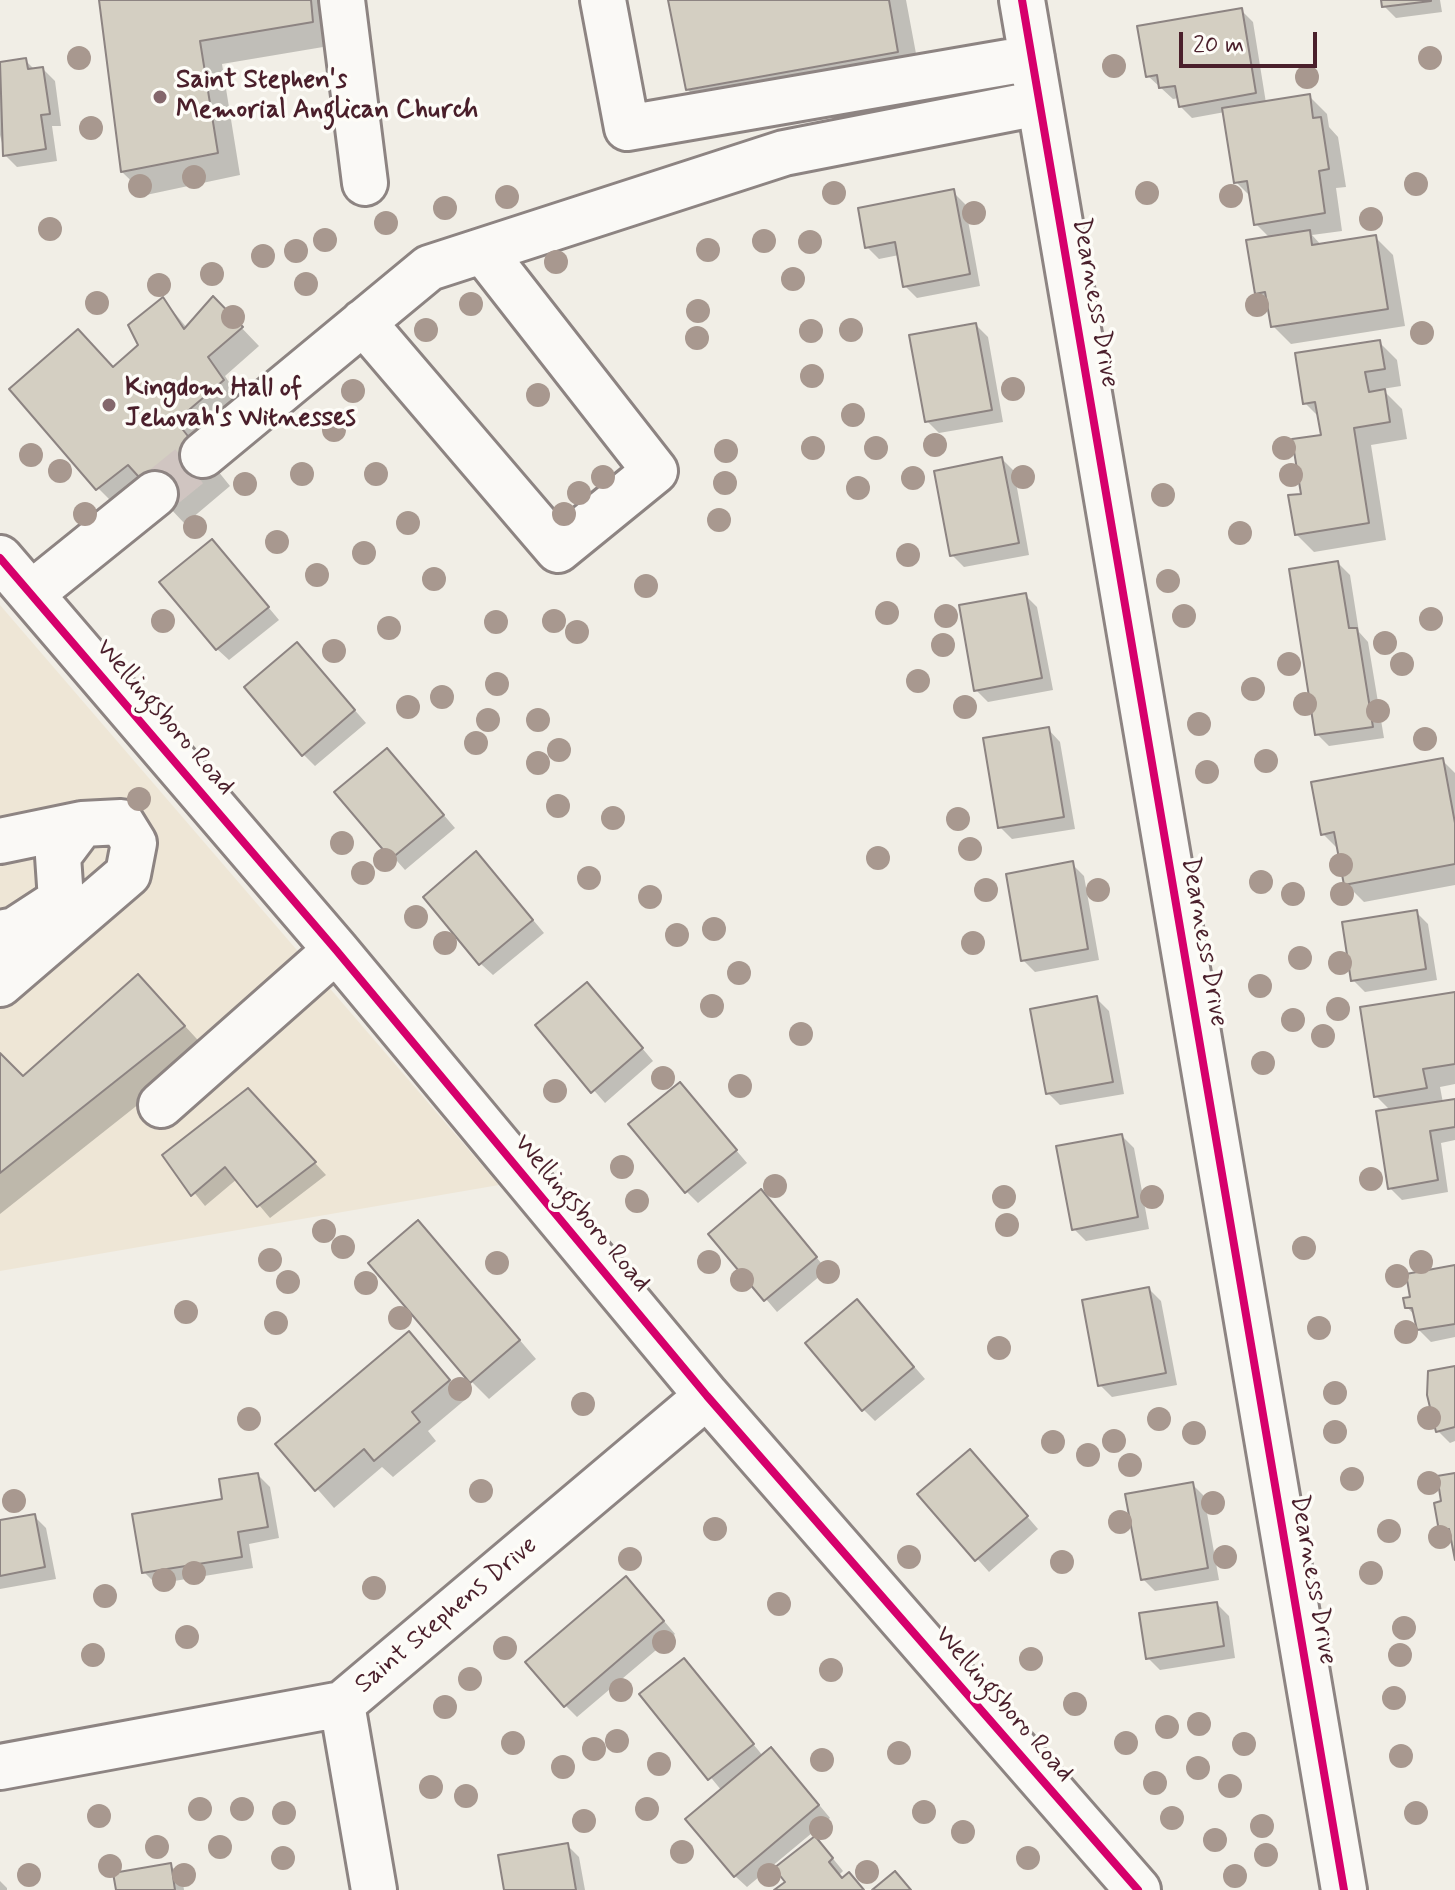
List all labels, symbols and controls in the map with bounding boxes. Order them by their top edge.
scale bar [1183,16,1321,66]
text: 20 m [1193,30,1244,61]
place label: Saint Stephen's Memorial Anglican Church [176,66,478,128]
marker: Saint Stephen's Memorial Anglican Church [151,88,169,106]
street label: Dearness Drive [1064,216,1124,390]
place label: Kingdom Hall of Jehovah's Witnesses [125,374,356,436]
marker: Kingdom Hall of Jehovah's Witnesses [100,396,118,414]
street label: Wellingsboro Road [88,634,240,802]
street label: Dearness Drive [1173,855,1233,1029]
street label: Wellingsboro Road [506,1129,656,1299]
street label: Dearness Drive [1282,1493,1342,1667]
street label: Saint Stephens Drive [349,1531,545,1701]
street label: Wellingsboro Road [927,1621,1079,1789]

